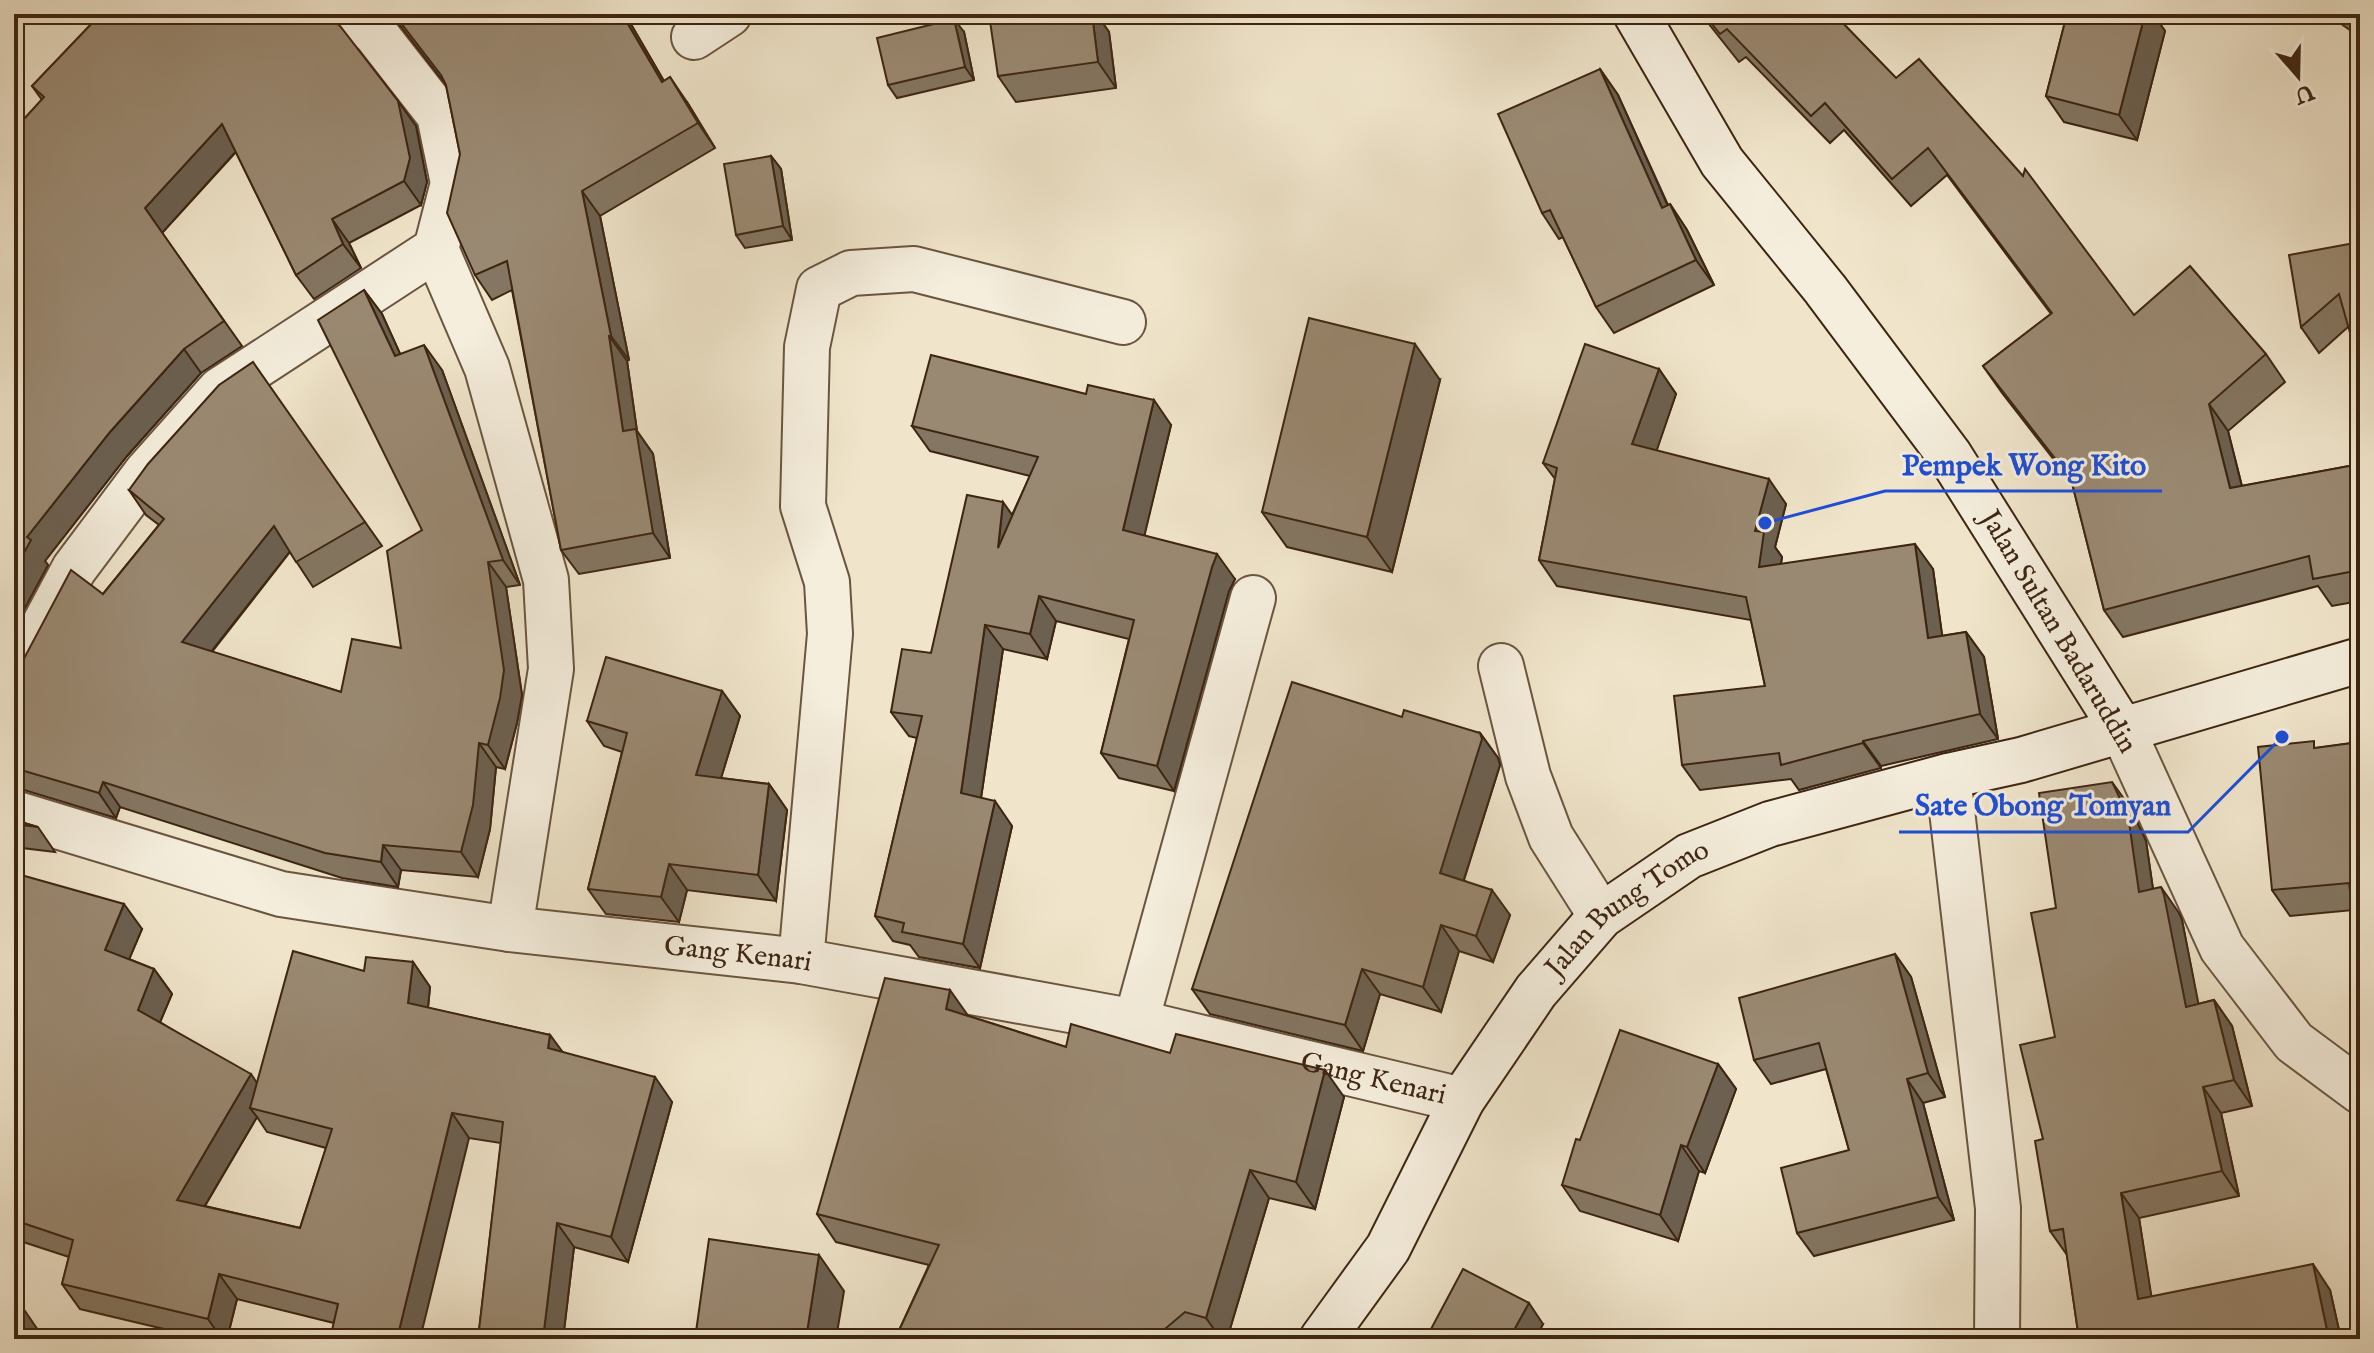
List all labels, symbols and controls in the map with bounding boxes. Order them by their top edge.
north arrow [2258,36,2338,116]
text: U [2289,76,2319,110]
callout: Pempek Wong Kito [1885,437,2162,491]
text: Pempek Wong Kito [1902,448,2146,486]
street label: Jalan Sultan Badaruddin [1970,501,2145,760]
callout: Sate Obong Tomyan [1899,778,2188,832]
text: Sate Obong Tomyan [1915,788,2171,826]
street label: Jalan Bung Tomo [1536,832,1714,987]
street label: Gang Kenari [662,929,815,980]
street label: Gang Kenari [1297,1044,1450,1113]

